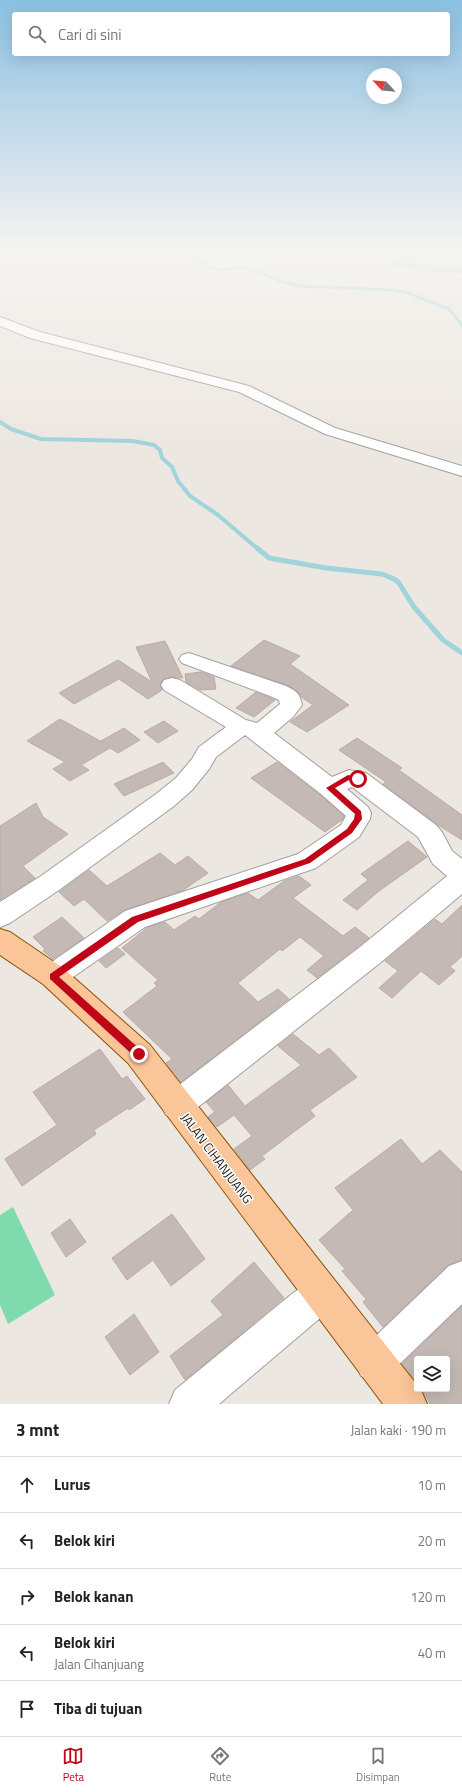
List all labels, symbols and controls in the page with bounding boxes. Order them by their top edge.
search box [12,12,450,56]
icon: search [26,23,48,45]
text: Cari di sini [58,23,122,46]
north arrow [366,68,402,104]
route start [349,770,367,788]
route end [130,1045,148,1063]
street label: JALAN CIHANJUANG [176,1108,258,1208]
map controls [414,1356,450,1392]
button: layers [414,1356,450,1392]
text: 3 mnt [16,1417,59,1443]
text: Jalan kaki · 190 m [350,1420,446,1440]
text: Lurus [54,1473,90,1496]
icon: ahead [16,1474,38,1496]
text: 10 m [418,1475,446,1495]
text: Belok kiri [54,1529,115,1552]
icon: left [16,1530,38,1552]
text: 20 m [418,1531,446,1551]
text: Belok kanan [54,1585,134,1608]
icon: right [16,1586,38,1608]
text: 120 m [410,1587,446,1607]
text: Belok kiri [54,1631,115,1654]
icon: left [16,1642,38,1664]
text: 40 m [418,1643,446,1663]
text: Jalan Cihanjuang [54,1654,144,1674]
text: Tiba di tujuan [54,1697,142,1720]
icon: arrive [16,1698,38,1720]
tab: Peta [62,1745,84,1785]
tab: Rute [209,1745,231,1785]
tab: Disimpan [356,1745,400,1785]

